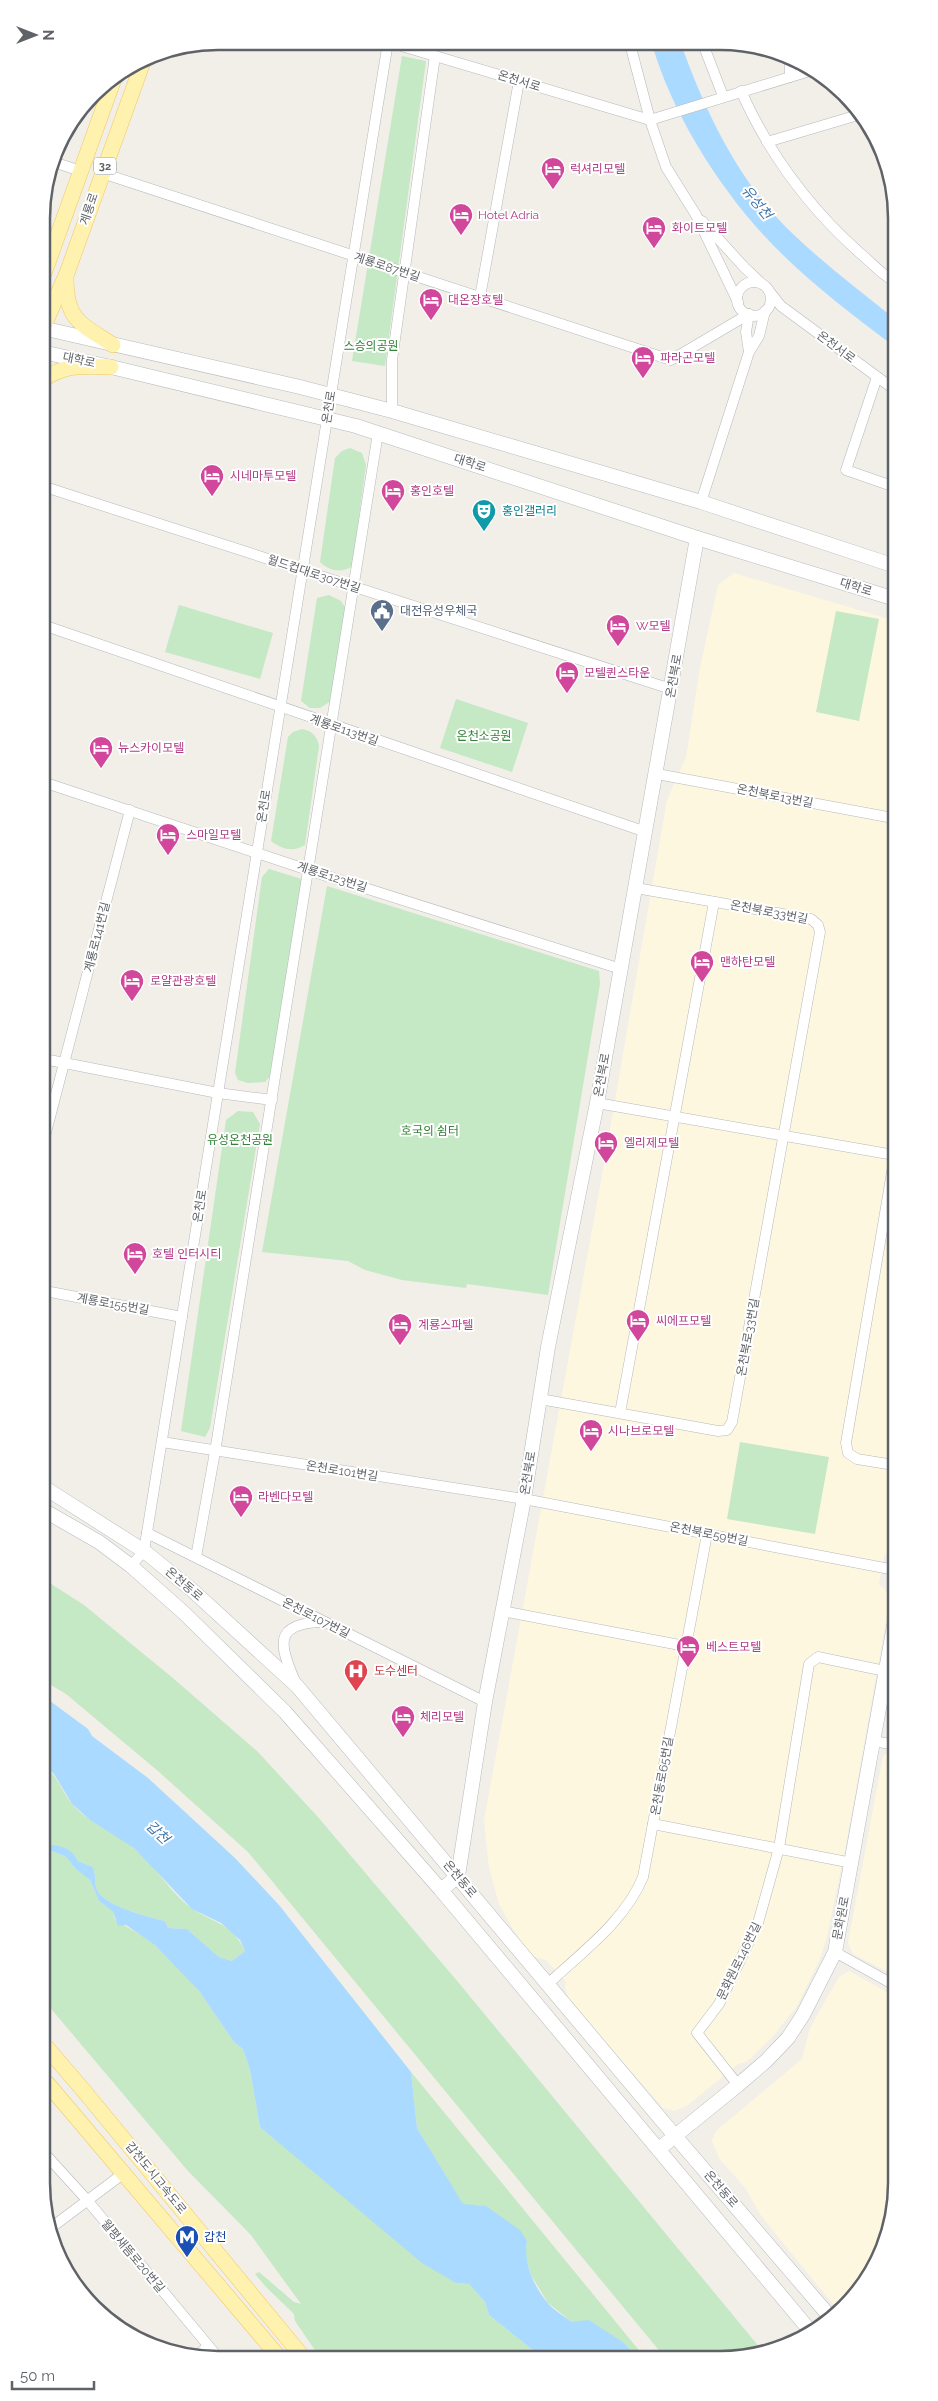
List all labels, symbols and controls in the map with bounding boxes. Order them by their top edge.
north arrow [10,10,60,60]
text: N [40,30,56,40]
street label: 온천서로 [496,68,542,94]
hotel icon: 럭셔리모텔 [540,156,566,190]
road number: 32 [94,158,116,175]
place label: 럭셔리모텔 [570,162,625,176]
water label: 유성천 [739,182,776,223]
street label: 계룡로 [77,191,101,227]
hotel icon: Hotel Adria [448,202,474,236]
place label: Hotel Adria [478,208,539,222]
hotel icon: 화이트모텔 [641,215,667,249]
place label: 화이트모텔 [672,221,727,235]
street label: 계룡로87번길 [352,250,422,284]
hotel icon: 대온장호텔 [418,287,444,321]
place label: 대온장호텔 [448,293,503,307]
street label: 온천서로 [814,328,858,366]
park label: 스승의공원 [343,339,399,353]
hotel icon: 파라곤모텔 [630,345,656,379]
street label: 대학로 [61,350,97,370]
place label: 파라곤모텔 [660,351,715,365]
street label: 온천로 [319,390,339,424]
street label: 대학로 [452,451,488,475]
hotel icon: 시네마투모텔 [199,463,225,497]
place label: 시네마투모텔 [230,469,296,483]
hotel icon: 홍인호텔 [380,478,406,512]
place label: 홍인호텔 [410,484,454,498]
theatre icon: 홍인갤러리 [471,498,497,532]
place label: 홍인갤러리 [502,504,557,518]
street label: 월드컵대로307번길 [266,552,362,596]
street label: 대학로 [838,575,874,599]
public building icon: 대전유성우체국 [369,598,395,632]
place label: 대전유성우체국 [400,604,477,618]
hotel icon: W모텔 [605,613,631,647]
place label: W모텔 [636,619,671,633]
street label: 온천북로 [663,653,685,699]
hotel icon: 모텔퀸스타운 [554,660,580,694]
place label: 모텔퀸스타운 [584,666,650,680]
street label: 계룡로113번길 [308,712,380,748]
park label: 온천소공원 [456,729,512,743]
hotel icon: 뉴스카이모텔 [88,735,114,769]
place label: 뉴스카이모텔 [118,741,184,755]
street label: 온천북로13번길 [735,782,815,810]
street label: 온천로 [254,789,274,823]
hotel icon: 스마일모텔 [155,822,181,856]
place label: 스마일모텔 [186,828,241,842]
street label: 계룡로123번길 [295,859,369,895]
street label: 온천북로33번길 [729,898,809,926]
street label: 계룡로141번길 [81,900,113,974]
hotel icon: 맨하탄모텔 [689,949,715,983]
place label: 맨하탄모텔 [720,955,775,969]
hotel icon: 로얄관광호텔 [119,968,145,1002]
place label: 로얄관광호텔 [150,974,216,988]
street label: 온천북로 [591,1052,613,1098]
park label: 호국의 쉼터 [401,1124,459,1138]
hotel icon: 엘리제모텔 [593,1130,619,1164]
park label: 유성온천공원 [207,1133,273,1147]
place label: 엘리제모텔 [624,1136,679,1150]
street label: 온천로 [190,1189,210,1223]
hotel icon: 호텔 인터시티 [122,1241,148,1275]
place label: 호텔 인터시티 [152,1247,221,1261]
street label: 계룡로155번길 [76,1291,150,1317]
street label: 온천북로33번길 [734,1297,762,1377]
hotel icon: 씨에프모텔 [625,1308,651,1342]
hotel icon: 계룡스파텔 [387,1312,413,1346]
place label: 씨에프모텔 [656,1314,711,1328]
place label: 계룡스파텔 [418,1318,473,1332]
hotel icon: 시나브로모텔 [578,1418,604,1452]
place label: 시나브로모텔 [608,1424,674,1438]
street label: 온천북로 [518,1450,538,1496]
street label: 온천로101번길 [305,1458,379,1484]
hotel icon: 라벤다모텔 [228,1484,254,1518]
place label: 라벤다모텔 [258,1490,313,1504]
street label: 온천북로59번길 [668,1520,750,1548]
street label: 온천동로 [163,1564,205,1604]
street label: 온천로107번길 [280,1595,352,1641]
hotel icon: 베스트모텔 [675,1634,701,1668]
place label: 베스트모텔 [706,1640,761,1654]
hospital icon: 도수센터 [343,1658,369,1692]
place label: 도수센터 [374,1664,418,1678]
hotel icon: 체리모텔 [390,1704,416,1738]
place label: 체리모텔 [420,1710,464,1724]
street label: 온천동로65번길 [648,1735,676,1817]
water label: 갑천 [143,1817,174,1847]
street label: 온천동로 [440,1858,480,1900]
street label: 문화원로 [830,1895,852,1941]
street label: 문화원로146번길 [714,1920,764,2002]
street label: 갑천도시고속도로 [123,2139,189,2217]
street label: 온천동로 [701,2168,741,2210]
street label: 월평새뜸로20번길 [98,2217,168,2295]
metro station icon: 갑천 [174,2224,200,2258]
place label: 갑천 [204,2230,226,2244]
scale bar [12,2358,95,2390]
text: 50 m [20,2367,55,2385]

